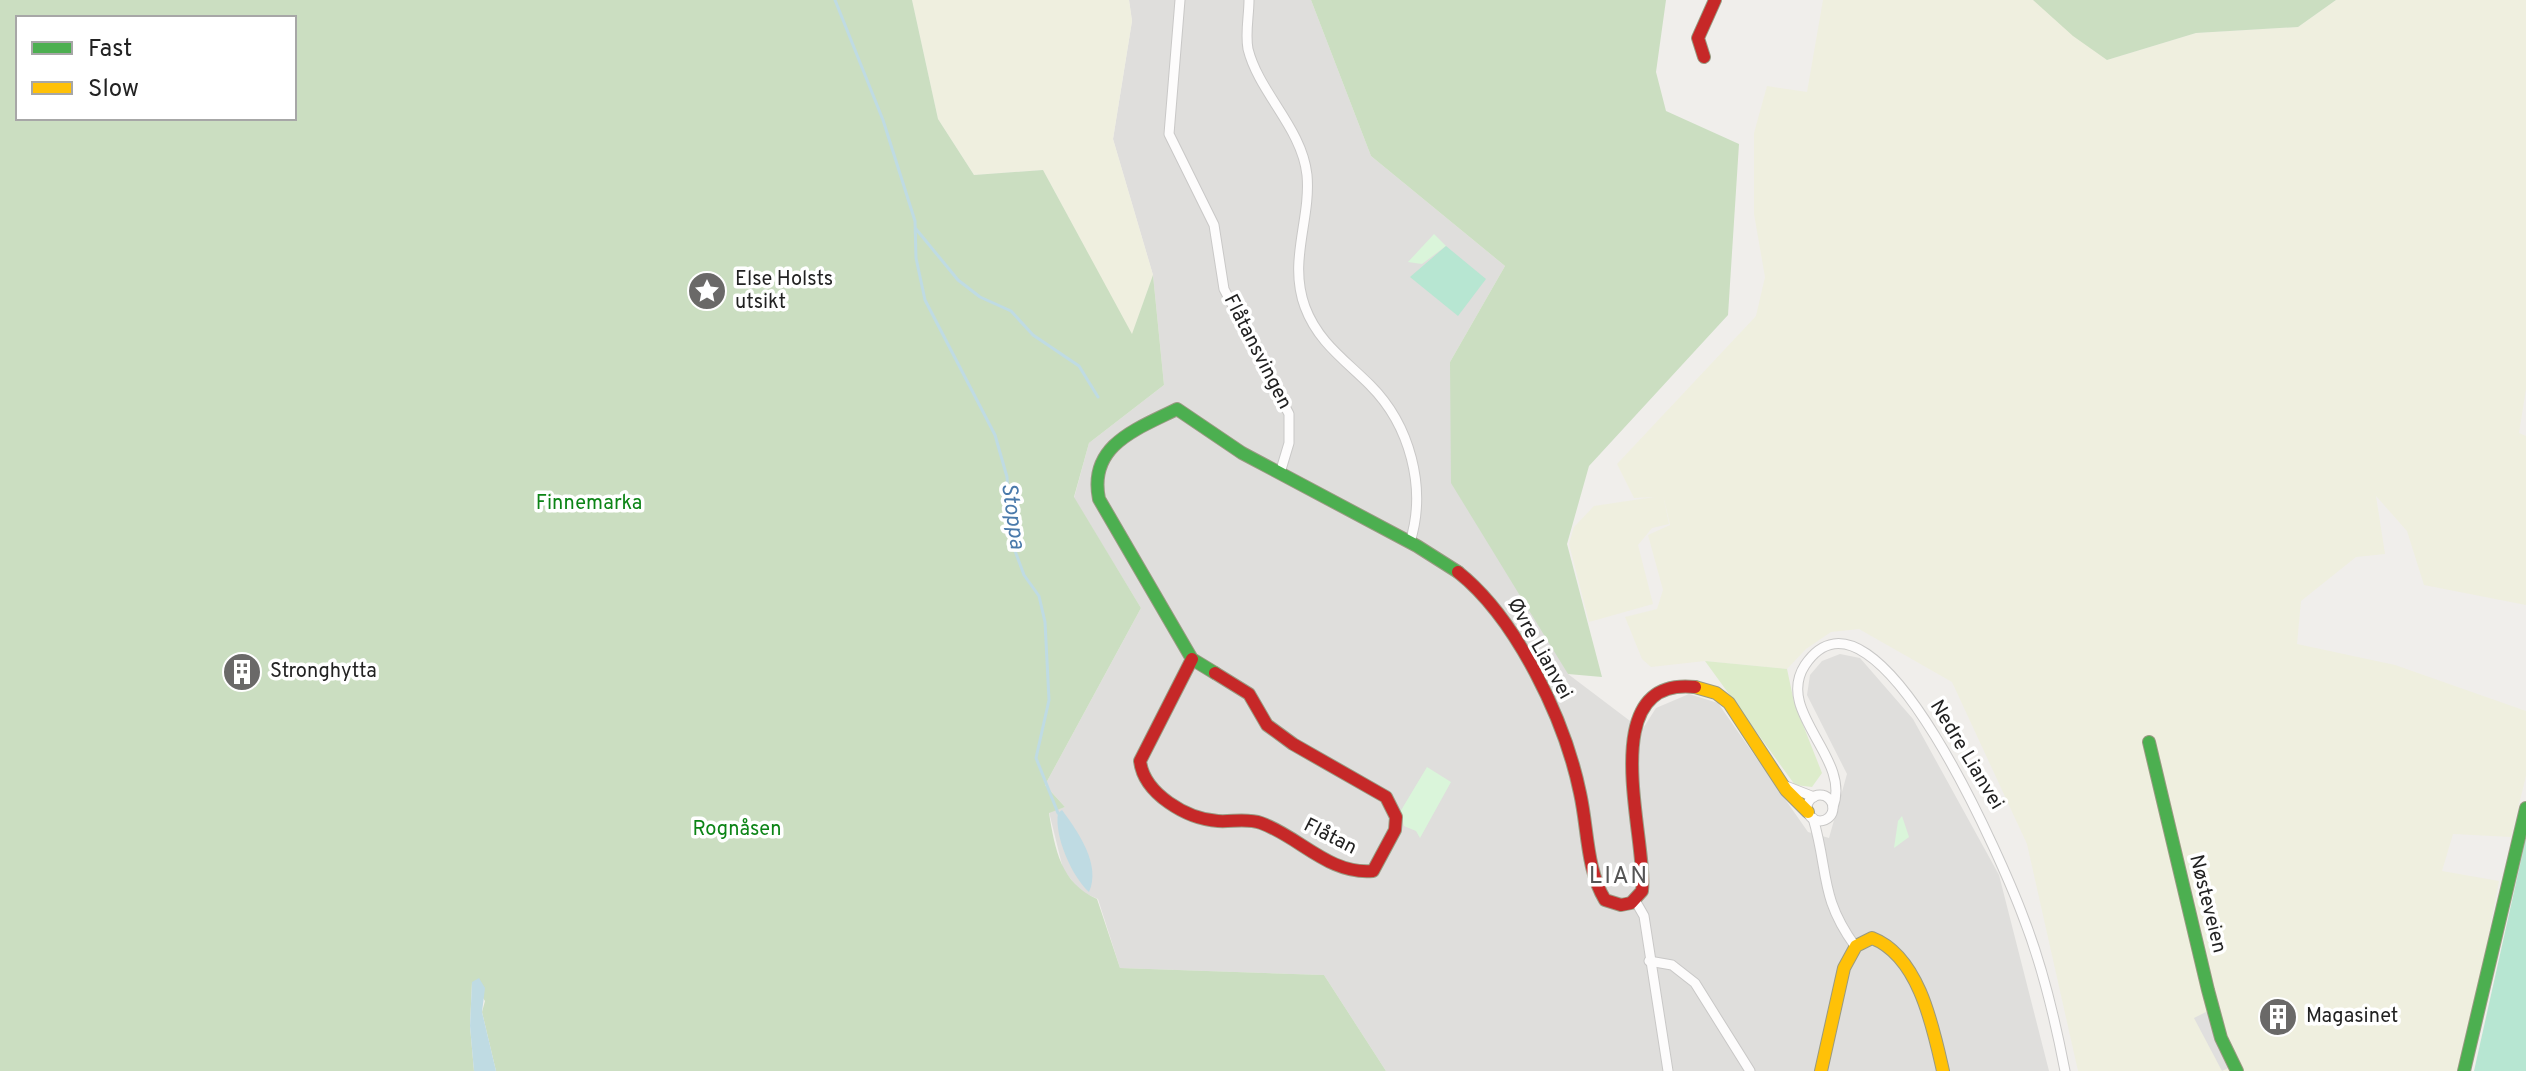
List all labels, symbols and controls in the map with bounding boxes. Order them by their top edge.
legend [16,16,296,120]
text: Fast [88,35,132,65]
text: Slow [88,75,139,105]
place label: Else Holsts utsikt [735,267,833,316]
place icon: Else Holsts utsikt [686,270,728,312]
street label: Flåtansvingen [1217,290,1297,414]
water label: Stoppa [994,481,1030,552]
park label: Finnemarka [536,491,642,517]
street label: Øvre Lianvei [1501,594,1577,704]
building icon: Stronghytta [221,651,263,693]
place label: Stronghytta [270,659,377,685]
street label: Nedre Lianvei [1923,695,2009,815]
street label: Flåtan [1299,813,1361,861]
park label: Rognåsen [693,817,781,843]
street label: Nøsteveien [2182,852,2232,956]
district label: LIAN [1589,862,1649,892]
building icon: Magasinet [2257,996,2299,1038]
place label: Magasinet [2306,1004,2398,1030]

